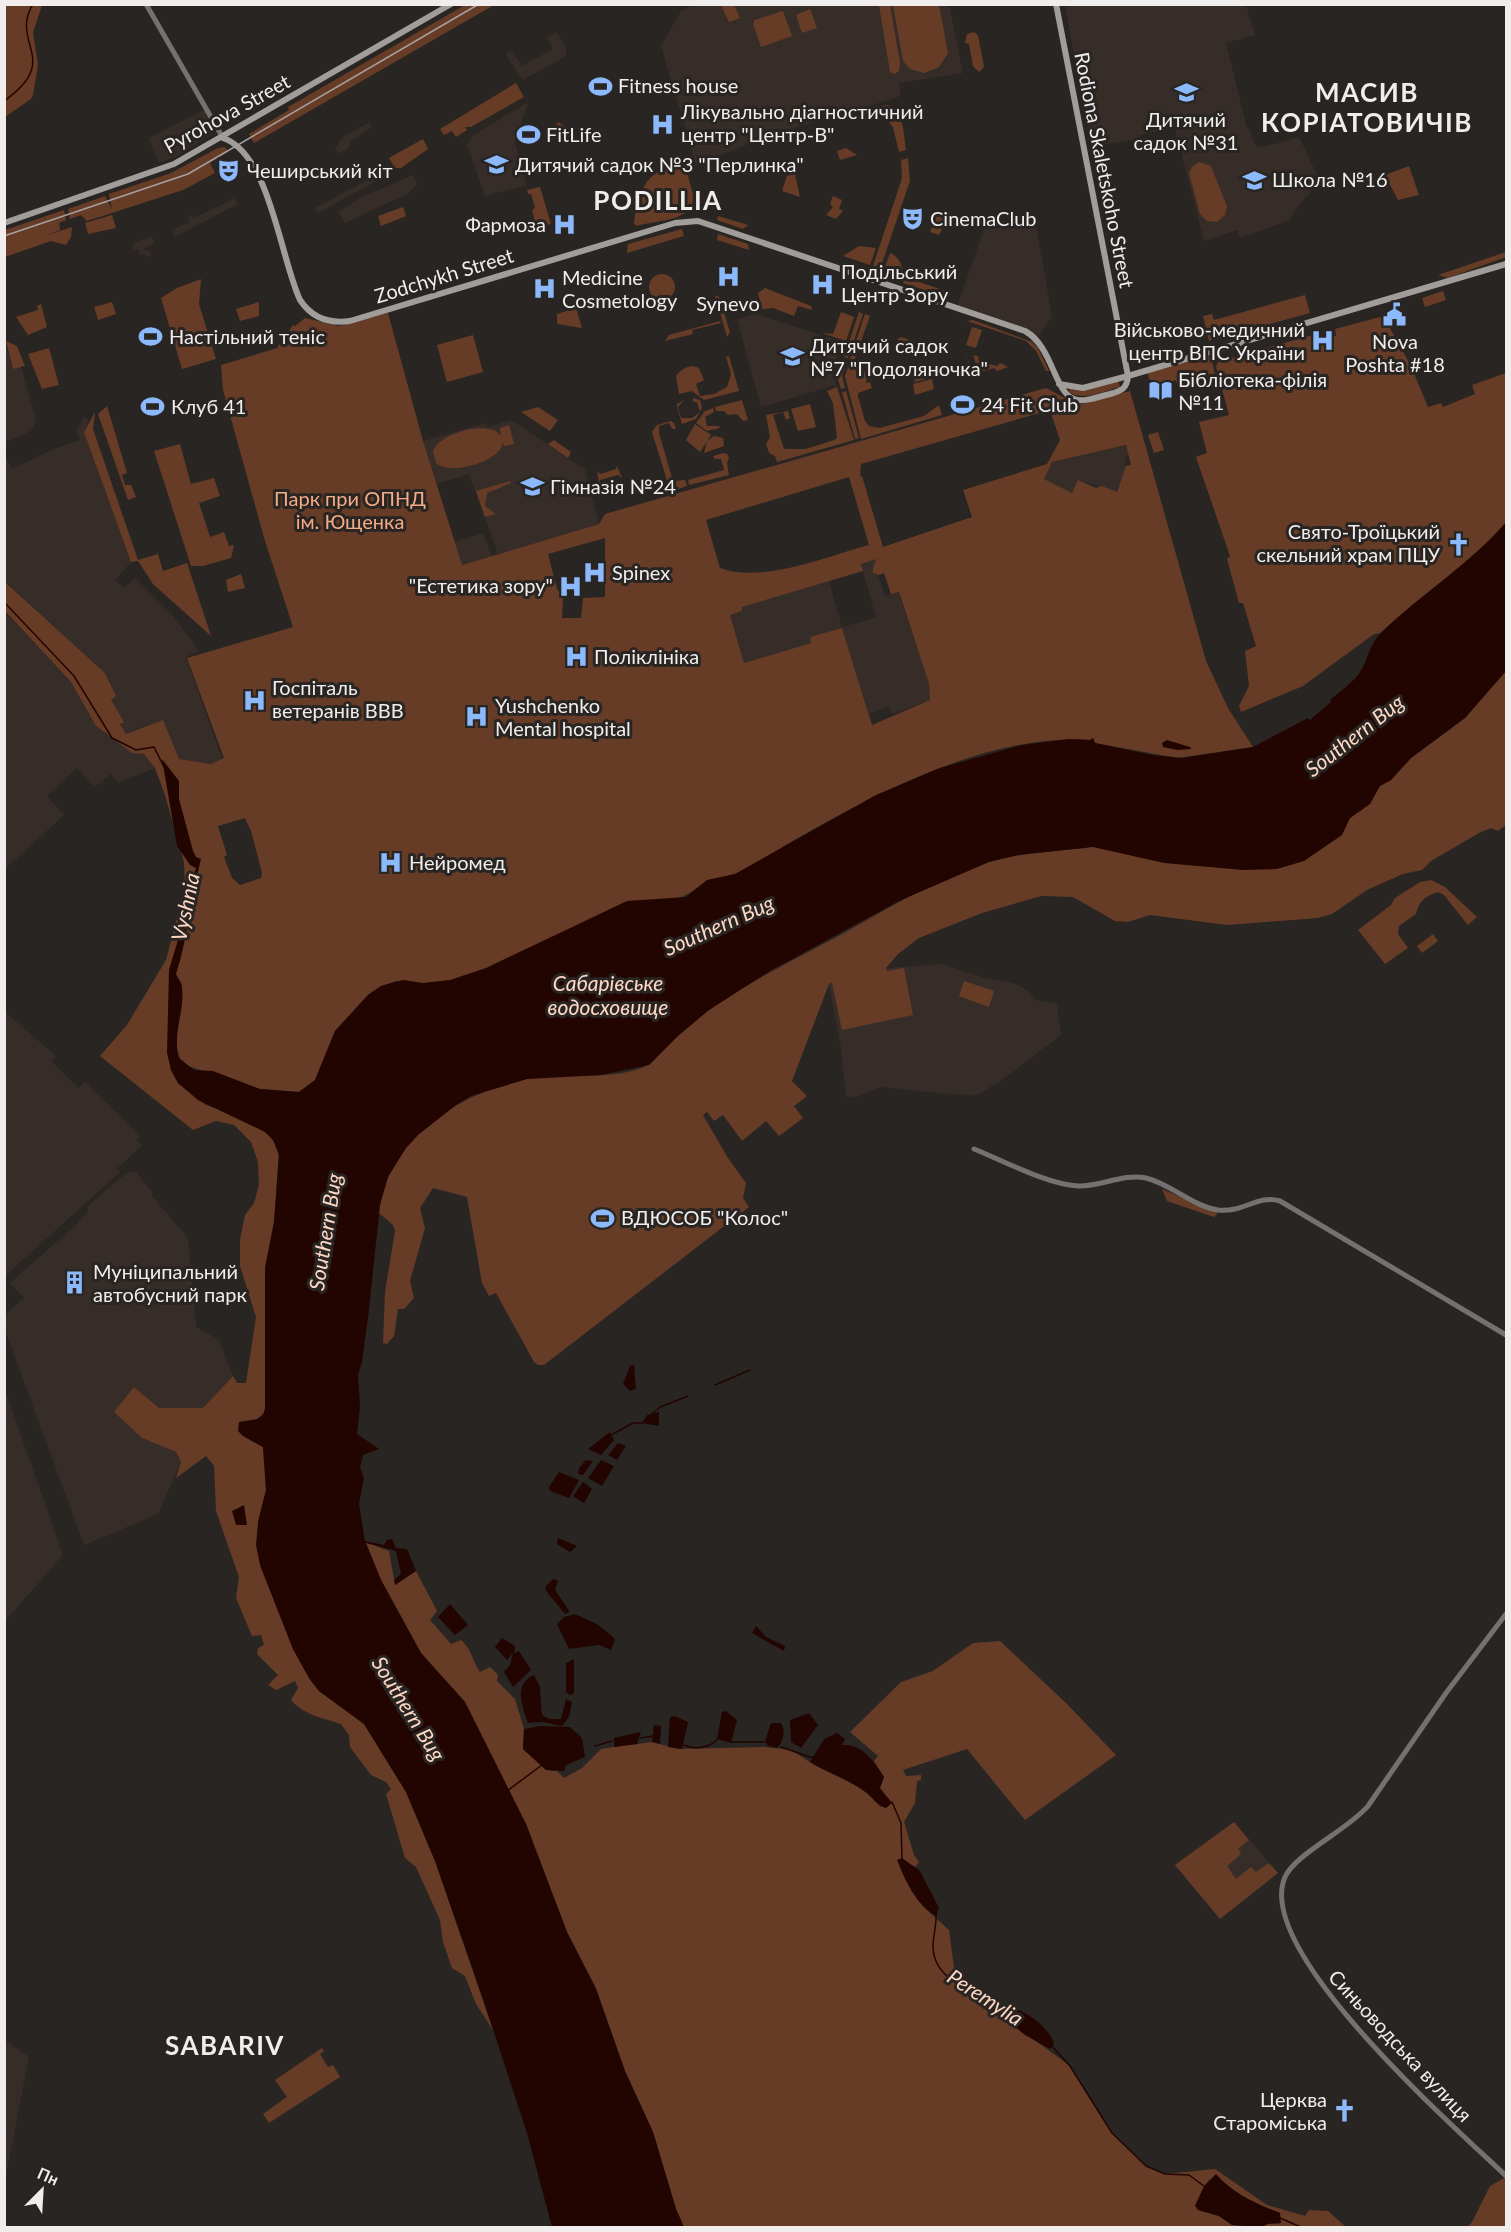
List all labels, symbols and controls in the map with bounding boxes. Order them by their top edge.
street label: Rodiona Skaletskoho Street [1070,50,1140,290]
street label: Pyrohova Street [159,69,294,158]
sports icon: Fitness house [587,73,613,99]
place label: Fitness house [618,73,738,97]
district label: МАСИВ КОРІАТОВИЧІВ [1261,76,1473,138]
school or university icon: Дитячий садок №31 [1173,80,1199,106]
place label: Лікувально діагностичний центр "Центр-В" [680,99,923,146]
place label: Дитячий садок №31 [1134,107,1238,154]
hospital icon: Лікувально діагностичний центр "Центр-В" [650,111,676,137]
sports icon: FitLife [515,122,541,148]
place label: FitLife [546,122,602,146]
school or university icon: Дитячий садок №3 "Перлинка" [484,152,510,178]
place label: Дитячий садок №3 "Перлинка" [515,152,804,176]
theatre icon: Чеширський кіт [216,158,242,184]
place label: Чеширський кіт [247,158,393,182]
school or university icon: Школа №16 [1241,167,1267,193]
place label: Школа №16 [1272,167,1387,191]
district label: PODILLIA [593,184,723,216]
theatre icon: CinemaClub [899,206,925,232]
place label: CinemaClub [930,206,1036,230]
place label: Фармоза [465,212,546,236]
hospital icon: Фармоза [551,212,577,238]
street label: Zodchykh Street [371,243,516,308]
place label: Подільський Центр Зору [841,259,957,306]
hospital icon: Synevo [715,264,741,290]
place label: Medicine Cosmetology [562,265,678,312]
hospital icon: Подільський Центр Зору [810,271,836,297]
hospital icon: Medicine Cosmetology [531,276,557,302]
place label: Synevo [696,291,760,315]
public building icon: Nova Poshta #18 [1382,302,1408,328]
place label: Військово-медичний центр ВПС України [1114,317,1305,364]
sports icon: Настільний теніс [138,324,164,350]
place label: Настільний теніс [169,324,325,348]
hospital icon: Військово-медичний центр ВПС України [1310,328,1336,354]
place label: Nova Poshta #18 [1345,329,1445,376]
place label: Дитячий садок №7 "Подоляночка" [810,333,988,380]
school or university icon: Дитячий садок №7 "Подоляночка" [779,344,805,370]
place label: Бібліотека-філія №11 [1178,367,1327,414]
library icon: Бібліотека-філія №11 [1147,378,1173,404]
sports icon: 24 Fit Club [950,392,976,418]
place label: 24 Fit Club [981,392,1078,416]
sports icon: Клуб 41 [140,394,166,420]
place label: Клуб 41 [171,394,246,418]
school or university icon: Гімназія №24 [519,474,545,500]
place label: Гімназія №24 [550,474,676,498]
park label: Парк при ОПНД ім. Ющенка [274,486,426,533]
place label: Свято-Троїцький скельний храм ПЦУ [1256,519,1440,566]
church icon: Свято-Троїцький скельний храм ПЦУ [1445,531,1471,557]
hospital icon: Spinex [581,560,607,586]
place label: Spinex [612,560,670,584]
place label: "Естетика зору" [409,573,553,597]
hospital icon: "Естетика зору" [558,573,584,599]
hospital icon: Поліклініка [563,644,589,670]
place label: Поліклініка [594,644,699,668]
place label: Госпіталь ветеранів ВВВ [272,675,404,722]
hospital icon: Госпіталь ветеранів ВВВ [241,687,267,713]
water label: Southern Bug [1300,688,1409,781]
place label: Yushchenko Mental hospital [495,693,631,740]
hospital icon: Yushchenko Mental hospital [464,704,490,730]
hospital icon: Нейромед [378,850,404,876]
place label: Нейромед [409,850,506,874]
water label: Vyshnia [165,870,204,943]
water label: Southern Bug [659,889,778,960]
water label: Сабарівське водосховище [548,970,668,1019]
water label: Southern Bug [303,1171,346,1292]
sports icon: ВДЮСОБ "Колос" [590,1205,616,1231]
place label: ВДЮСОБ "Колос" [621,1205,788,1229]
place label: Муніципальний автобусний парк [93,1259,247,1306]
building icon: Муніципальний автобусний парк [62,1270,88,1296]
water label: Southern Bug [367,1651,452,1766]
water label: Peremylia [943,1963,1028,2030]
street label: Синьоводська вулиця [1324,1964,1477,2126]
district label: SABARIV [165,2029,285,2061]
place label: Церква Староміська [1213,2087,1327,2134]
church icon: Церква Староміська [1332,2098,1358,2124]
north arrow [12,2160,72,2220]
text: Пн [35,2163,62,2189]

